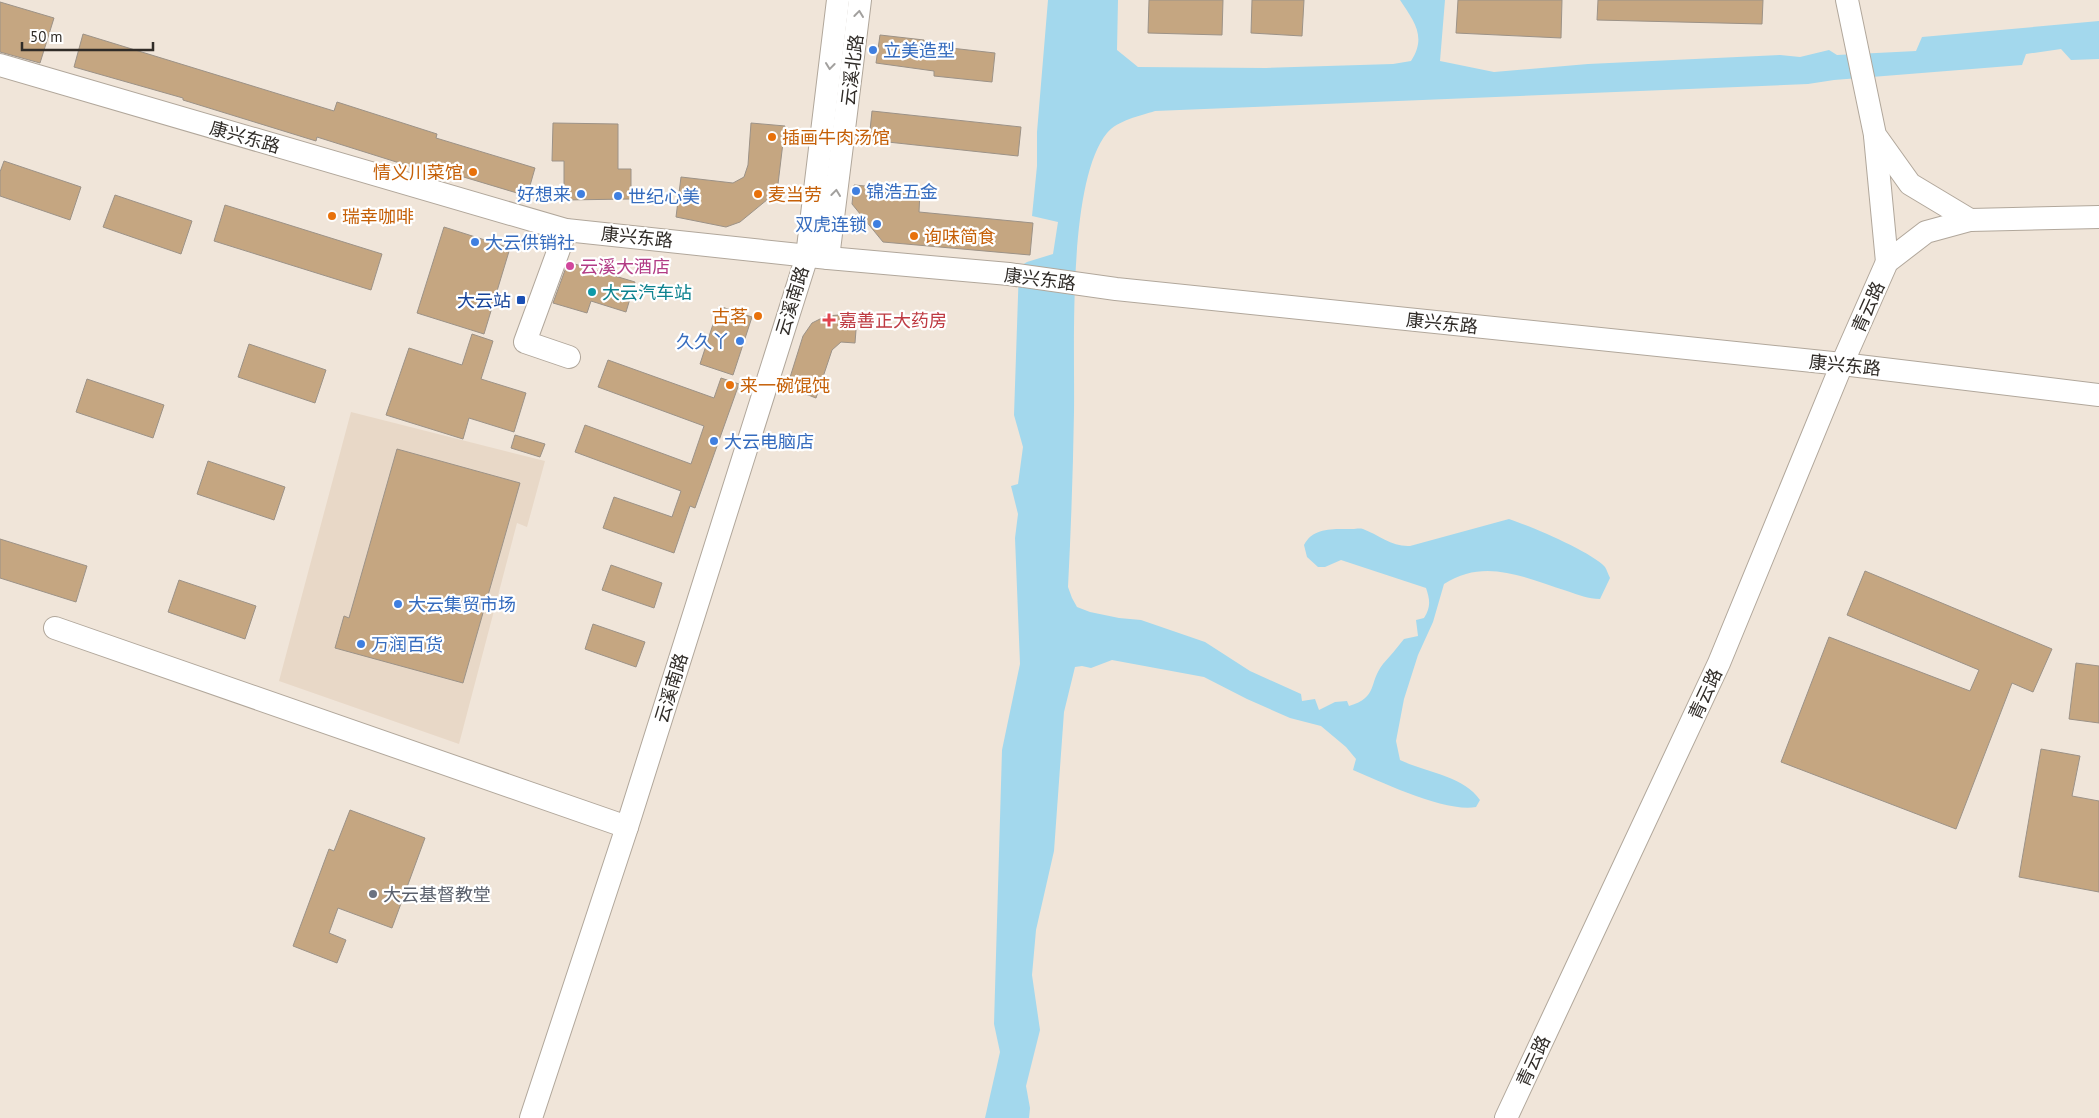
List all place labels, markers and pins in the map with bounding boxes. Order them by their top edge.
place label: 立美造型 [883,39,955,62]
marker: 立美造型 [867,44,879,56]
place label: 插画牛肉汤馆 [782,126,890,149]
marker: 插画牛肉汤馆 [766,131,778,143]
place label: 情义川菜馆 [373,161,463,184]
marker: 情义川菜馆 [467,166,479,178]
place label: 锦浩五金 [866,180,938,203]
place label: 好想来 [517,183,571,206]
place label: 麦当劳 [768,183,822,206]
place label: 世纪心美 [628,185,700,208]
marker: 锦浩五金 [850,185,862,197]
marker: 好想来 [575,188,587,200]
marker: 麦当劳 [752,188,764,200]
marker: 世纪心美 [612,190,624,202]
place label: 瑞幸咖啡 [342,205,414,228]
marker: 瑞幸咖啡 [326,210,338,222]
place label: 双虎连锁 [795,213,867,236]
marker: 双虎连锁 [871,218,883,230]
place label: 询味简食 [924,225,996,248]
marker: 询味简食 [908,230,920,242]
place label: 大云供销社 [485,231,575,254]
marker: 大云供销社 [469,236,481,248]
place label: 云溪大酒店 [580,255,670,278]
marker: 云溪大酒店 [564,260,576,272]
place label: 大云汽车站 [602,281,692,304]
marker: 大云汽车站 [586,286,598,298]
place label: 大云站 [457,289,511,312]
marker: 大云站 [515,294,527,306]
place label: 古茗 [712,305,748,328]
place label: 嘉善正大药房 [839,309,947,332]
marker: 古茗 [752,310,764,322]
marker: 嘉善正大药房 [823,314,835,326]
place label: 久久丫 [676,330,730,353]
marker: 久久丫 [734,335,746,347]
place label: 来一碗馄饨 [740,374,830,397]
marker: 来一碗馄饨 [724,379,736,391]
place label: 大云电脑店 [724,430,814,453]
marker: 大云电脑店 [708,435,720,447]
place label: 大云集贸市场 [408,593,516,616]
marker: 大云集贸市场 [392,598,404,610]
place label: 万润百货 [371,633,443,656]
marker: 万润百货 [355,638,367,650]
place label: 大云基督教堂 [383,883,491,906]
marker: 大云基督教堂 [367,888,379,900]

